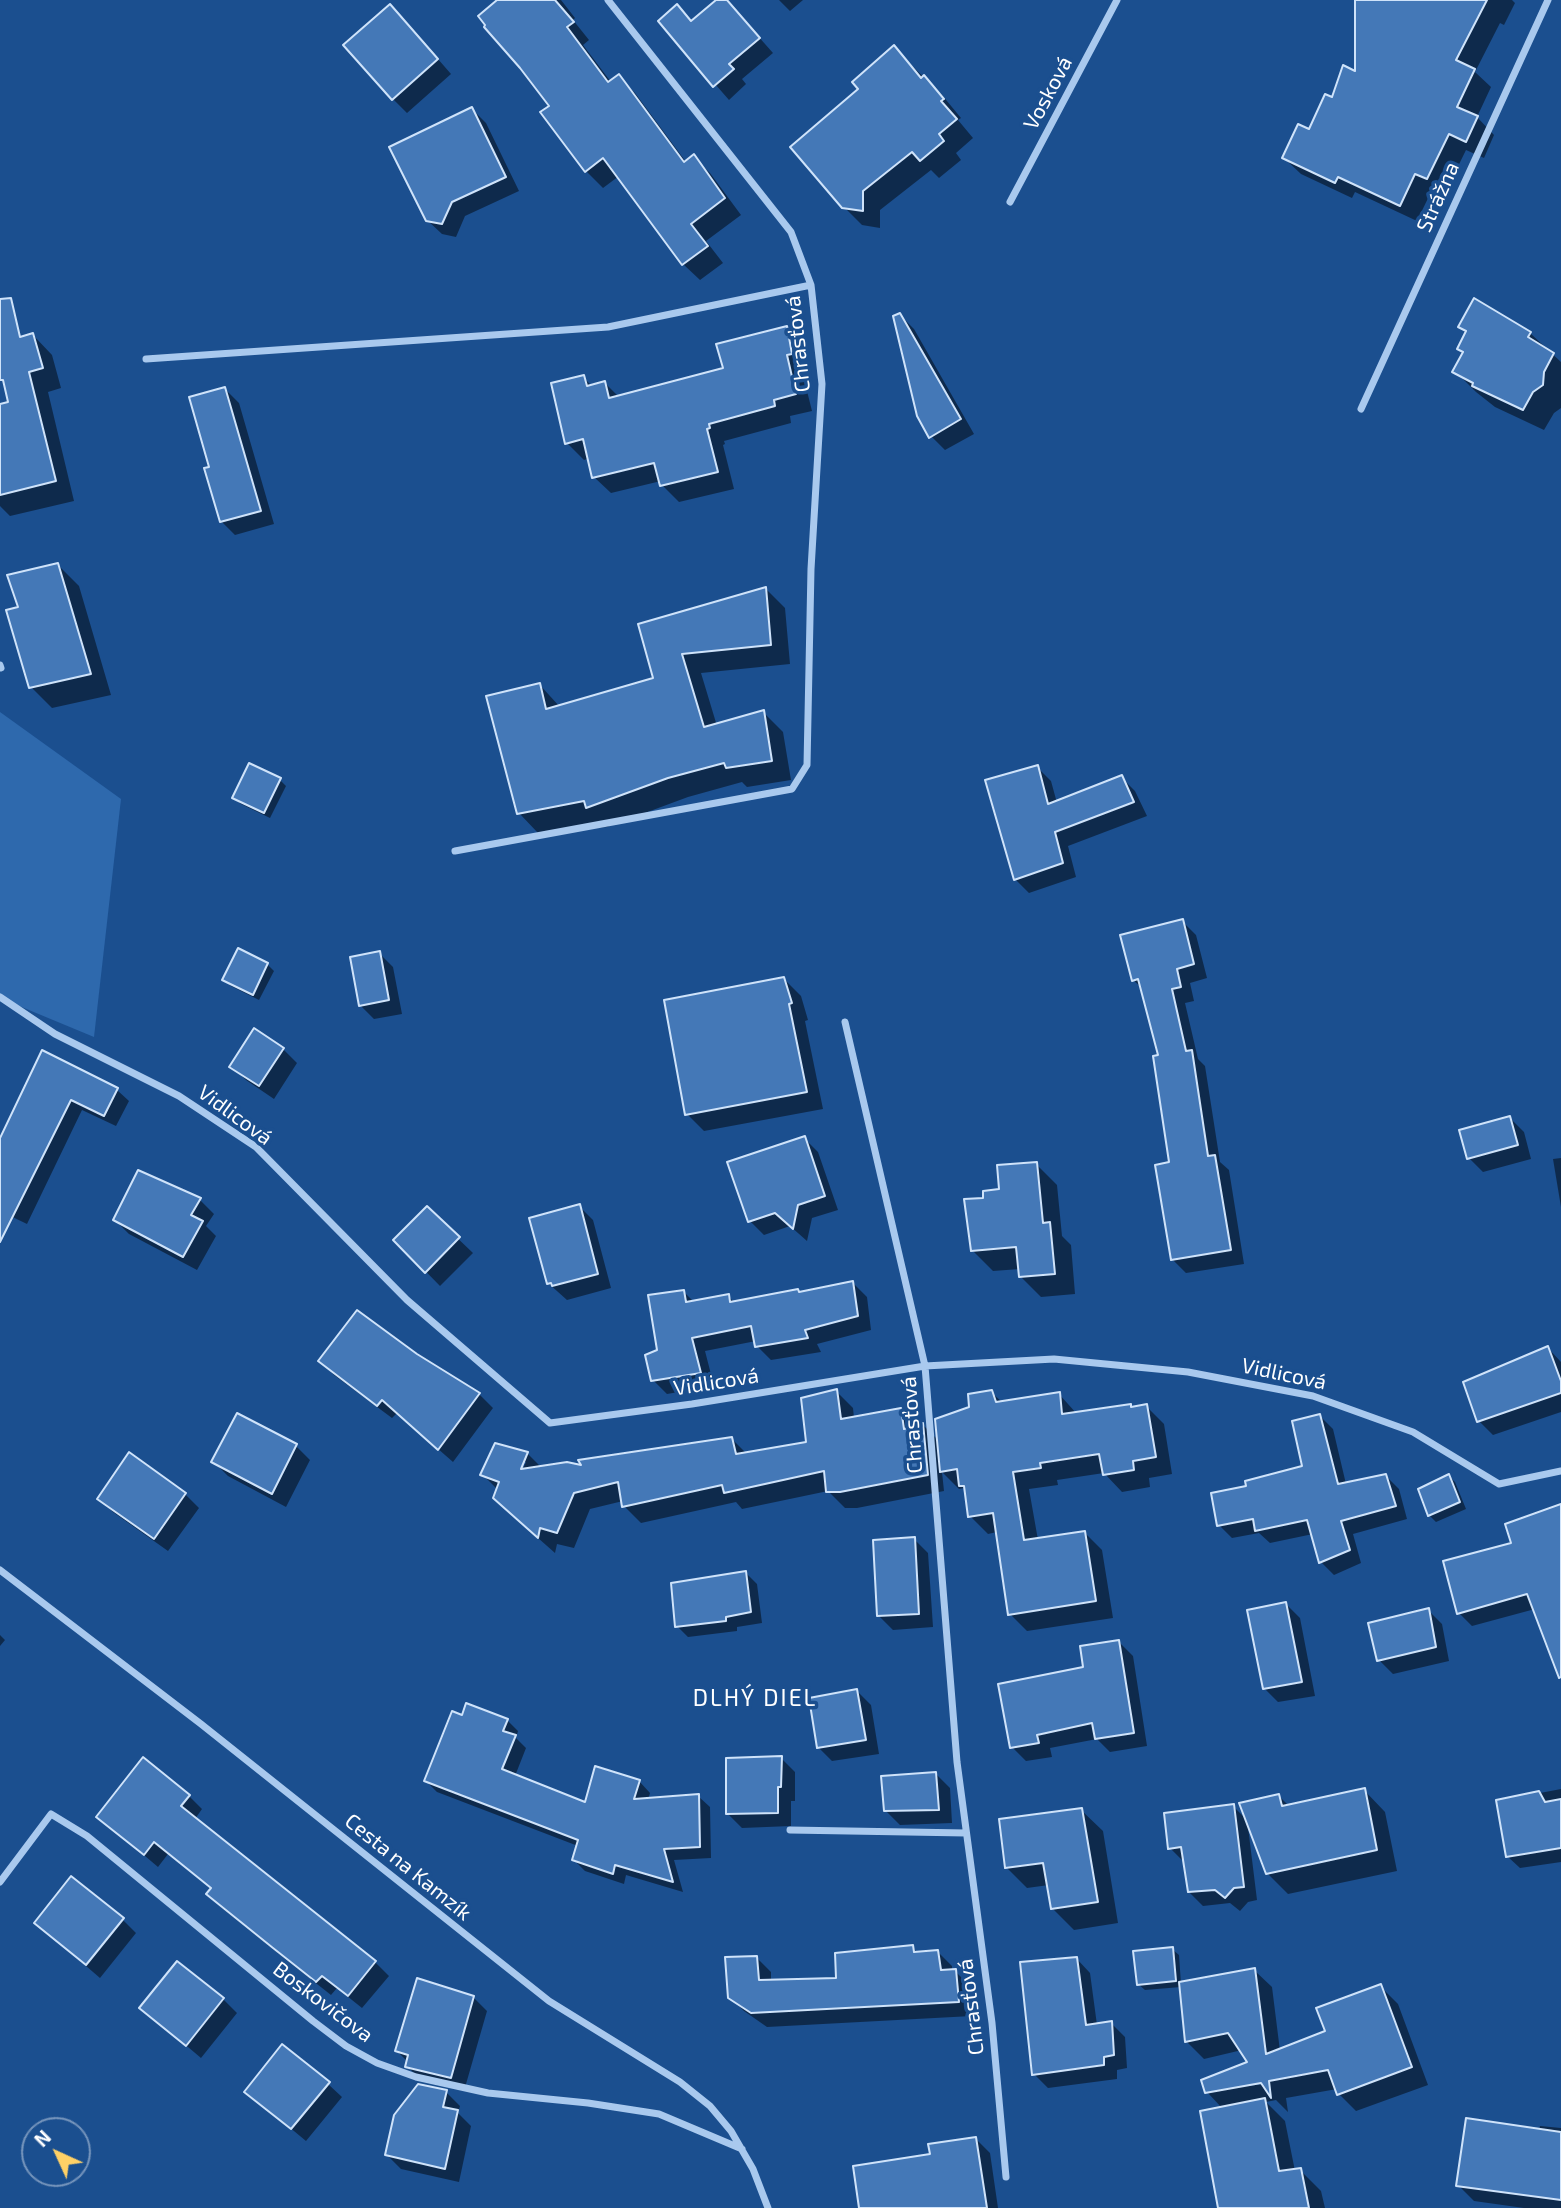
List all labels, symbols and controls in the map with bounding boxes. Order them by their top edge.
street label: Vosková [1018,52,1078,134]
street label: Strážna [1411,158,1465,236]
street label: Chrasťová [780,294,816,394]
street label: Vidlicová [193,1080,277,1150]
street label: Vidlicová [1239,1353,1329,1395]
street label: Vidlicová [672,1363,760,1401]
street label: Chrasťová [896,1376,928,1474]
district label: DLHÝ DIEL [694,1684,816,1712]
street label: Cesta na Kamzík [340,1808,476,1926]
street label: Boskovičova [268,1956,378,2048]
street label: Chrasťová [953,1957,989,2057]
north arrow [21,2117,91,2187]
text: N [29,2125,55,2151]

